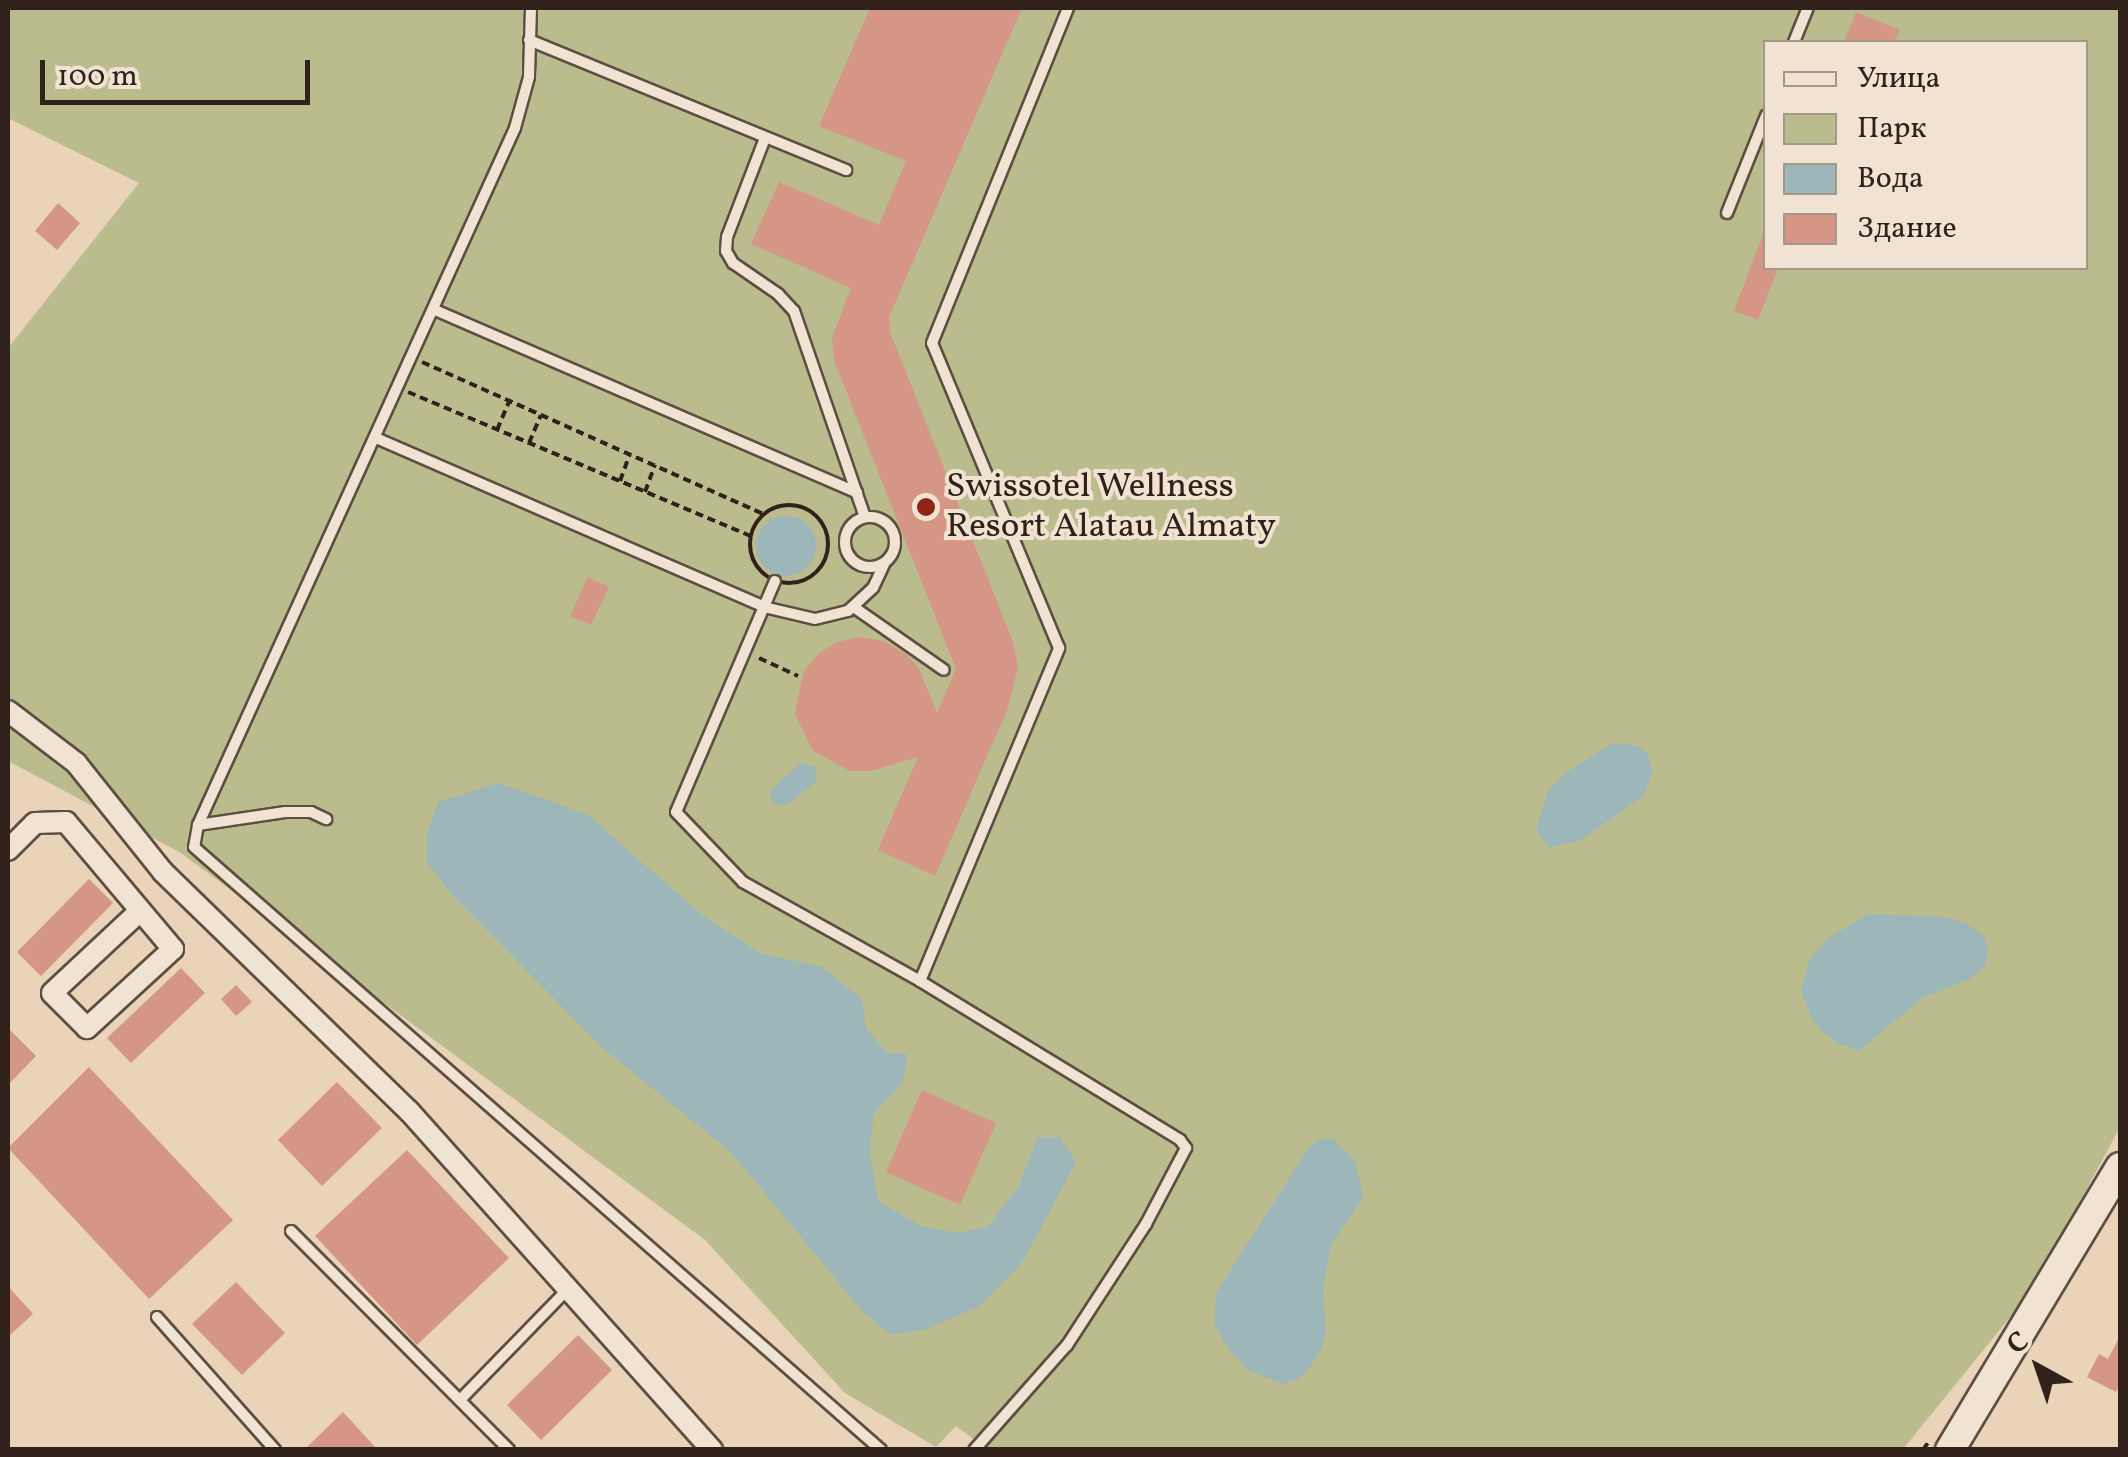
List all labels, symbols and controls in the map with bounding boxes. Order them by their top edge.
scale bar [45,40,315,102]
legend [1763,40,2088,270]
text: 100 m [57,56,138,98]
text: Улица [1857,58,1940,100]
text: Парк [1857,108,1926,150]
text: Вода [1857,158,1924,200]
text: Здание [1857,208,1957,250]
place label: Swissotel Wellness Resort Alatau Almaty [946,466,1276,548]
marker: Swissotel Wellness Resort Alatau Almaty [915,496,937,518]
north arrow [1988,1317,2088,1417]
text: С [1999,1323,2038,1364]

